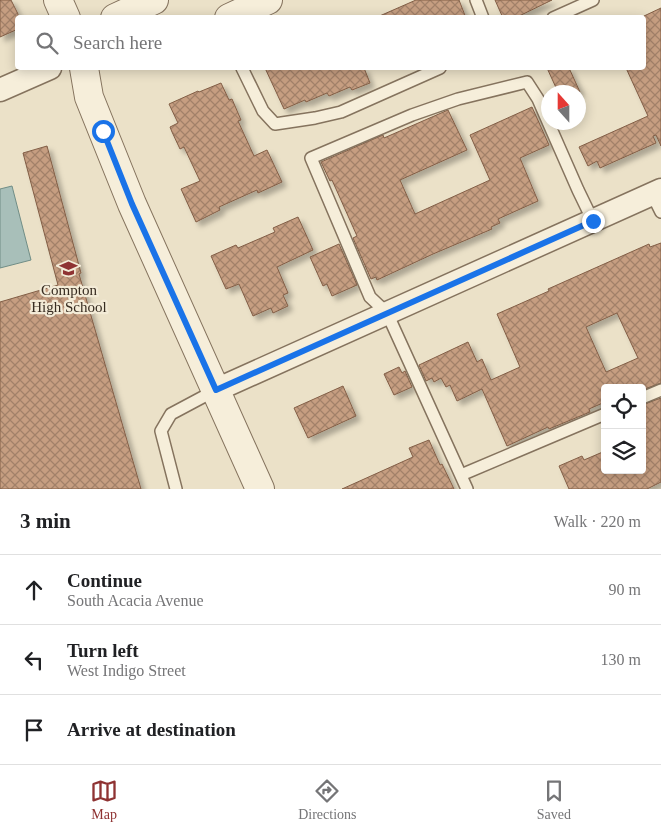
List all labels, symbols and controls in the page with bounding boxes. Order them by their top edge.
search box [15,15,646,70]
icon: search [33,29,61,57]
text: Search here [73,32,162,53]
north arrow [541,85,586,130]
route start [92,120,115,143]
route end [582,210,605,233]
school or university icon: Compton High School [59,259,79,279]
place label: Compton High School [31,282,107,315]
map controls [601,384,646,474]
button: locate [601,384,646,429]
button: layers [601,429,646,474]
text: 3 min [20,509,71,533]
text: Walk · 220 m [554,513,641,530]
text: Continue [67,570,142,591]
icon: ahead [20,576,48,604]
text: 90 m [609,581,641,598]
text: South Acacia Avenue [67,592,204,609]
text: Turn left [67,640,139,661]
icon: left [20,646,48,674]
text: 130 m [601,651,641,668]
text: West Indigo Street [67,662,186,679]
icon: arrive [20,716,48,744]
text: Arrive at destination [67,719,236,740]
tab: Map [90,777,118,823]
tab: Directions [298,777,357,823]
tab: Saved [537,777,571,823]

